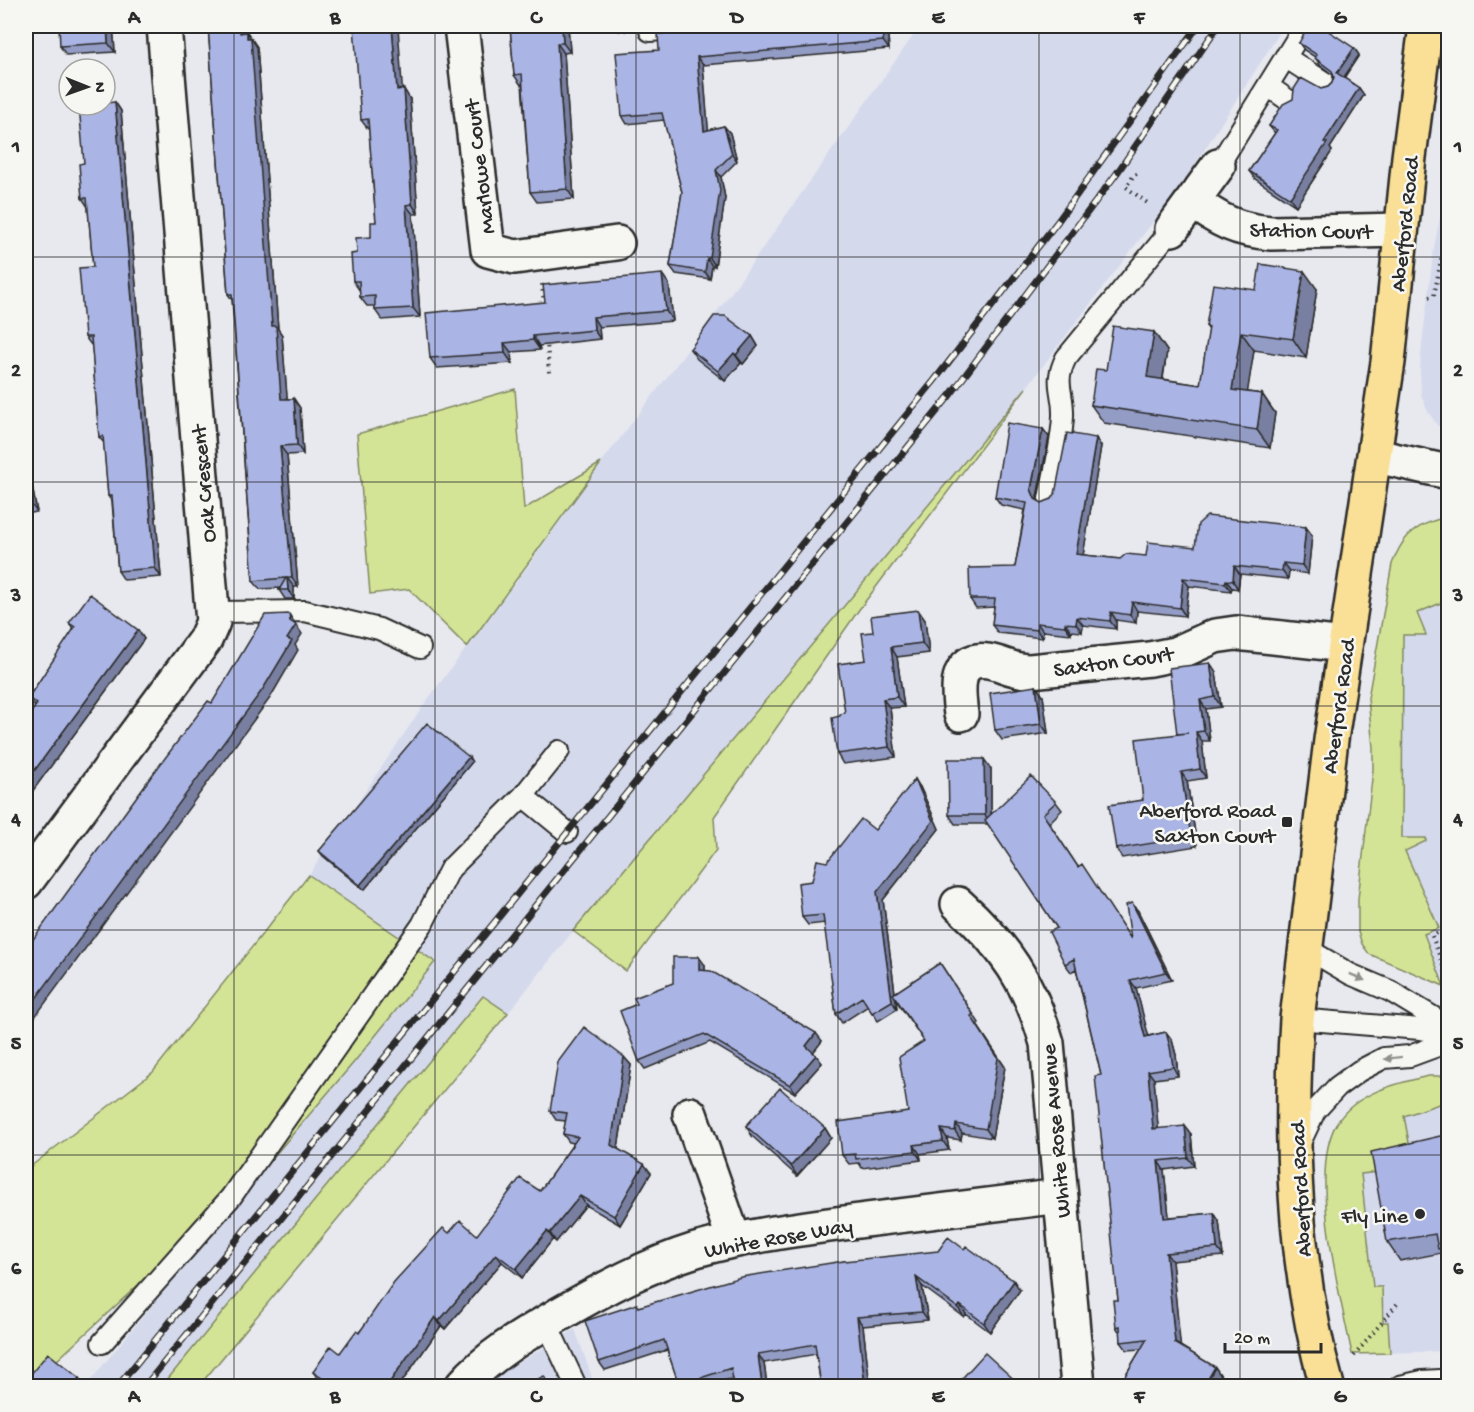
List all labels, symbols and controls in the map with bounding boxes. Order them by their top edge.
text: A [127,8,142,31]
text: B [329,8,341,31]
text: C [530,8,544,31]
text: D [728,8,744,31]
text: E [932,8,946,31]
text: F [1133,8,1146,31]
text: G [1334,8,1348,31]
north arrow [57,57,117,117]
text: N [89,82,108,93]
street label: Marlowe Court [461,96,503,235]
text: 1 [11,137,20,160]
text: 1 [1453,137,1462,160]
street label: Aberford Road [1387,153,1427,293]
street label: Station Court [1249,219,1374,247]
text: 2 [11,361,21,384]
text: 2 [1453,361,1463,384]
street label: Oak Crescent [188,422,224,544]
text: 3 [10,586,21,609]
text: 3 [1452,586,1463,609]
street label: Aberford Road [1319,635,1364,776]
street label: Saxton Court [1052,642,1177,685]
place label: Aberford Road Saxton Court [1139,800,1277,851]
text: 4 [10,810,21,833]
text: 4 [1452,810,1463,833]
marker: Aberford Road Saxton Court [1280,815,1294,829]
one-way arrow [1349,972,1367,982]
text: 5 [11,1034,22,1057]
text: 5 [1453,1034,1464,1057]
street label: White Rose Avenue [1037,1042,1079,1219]
one-way arrow [1383,1053,1402,1062]
street label: Aberford Road [1286,1118,1320,1257]
place label: Fly Line [1340,1205,1409,1231]
marker: Fly Line [1413,1207,1427,1221]
street label: White Rose Way [702,1214,855,1266]
text: 6 [11,1259,22,1282]
text: 6 [1453,1259,1464,1282]
scale bar [1225,1316,1321,1354]
text: 20 m [1234,1329,1270,1350]
text: A [127,1387,142,1410]
text: B [329,1387,341,1410]
text: C [530,1387,544,1410]
text: D [728,1387,744,1410]
text: E [932,1387,946,1410]
text: F [1133,1387,1146,1410]
text: G [1334,1387,1348,1410]

